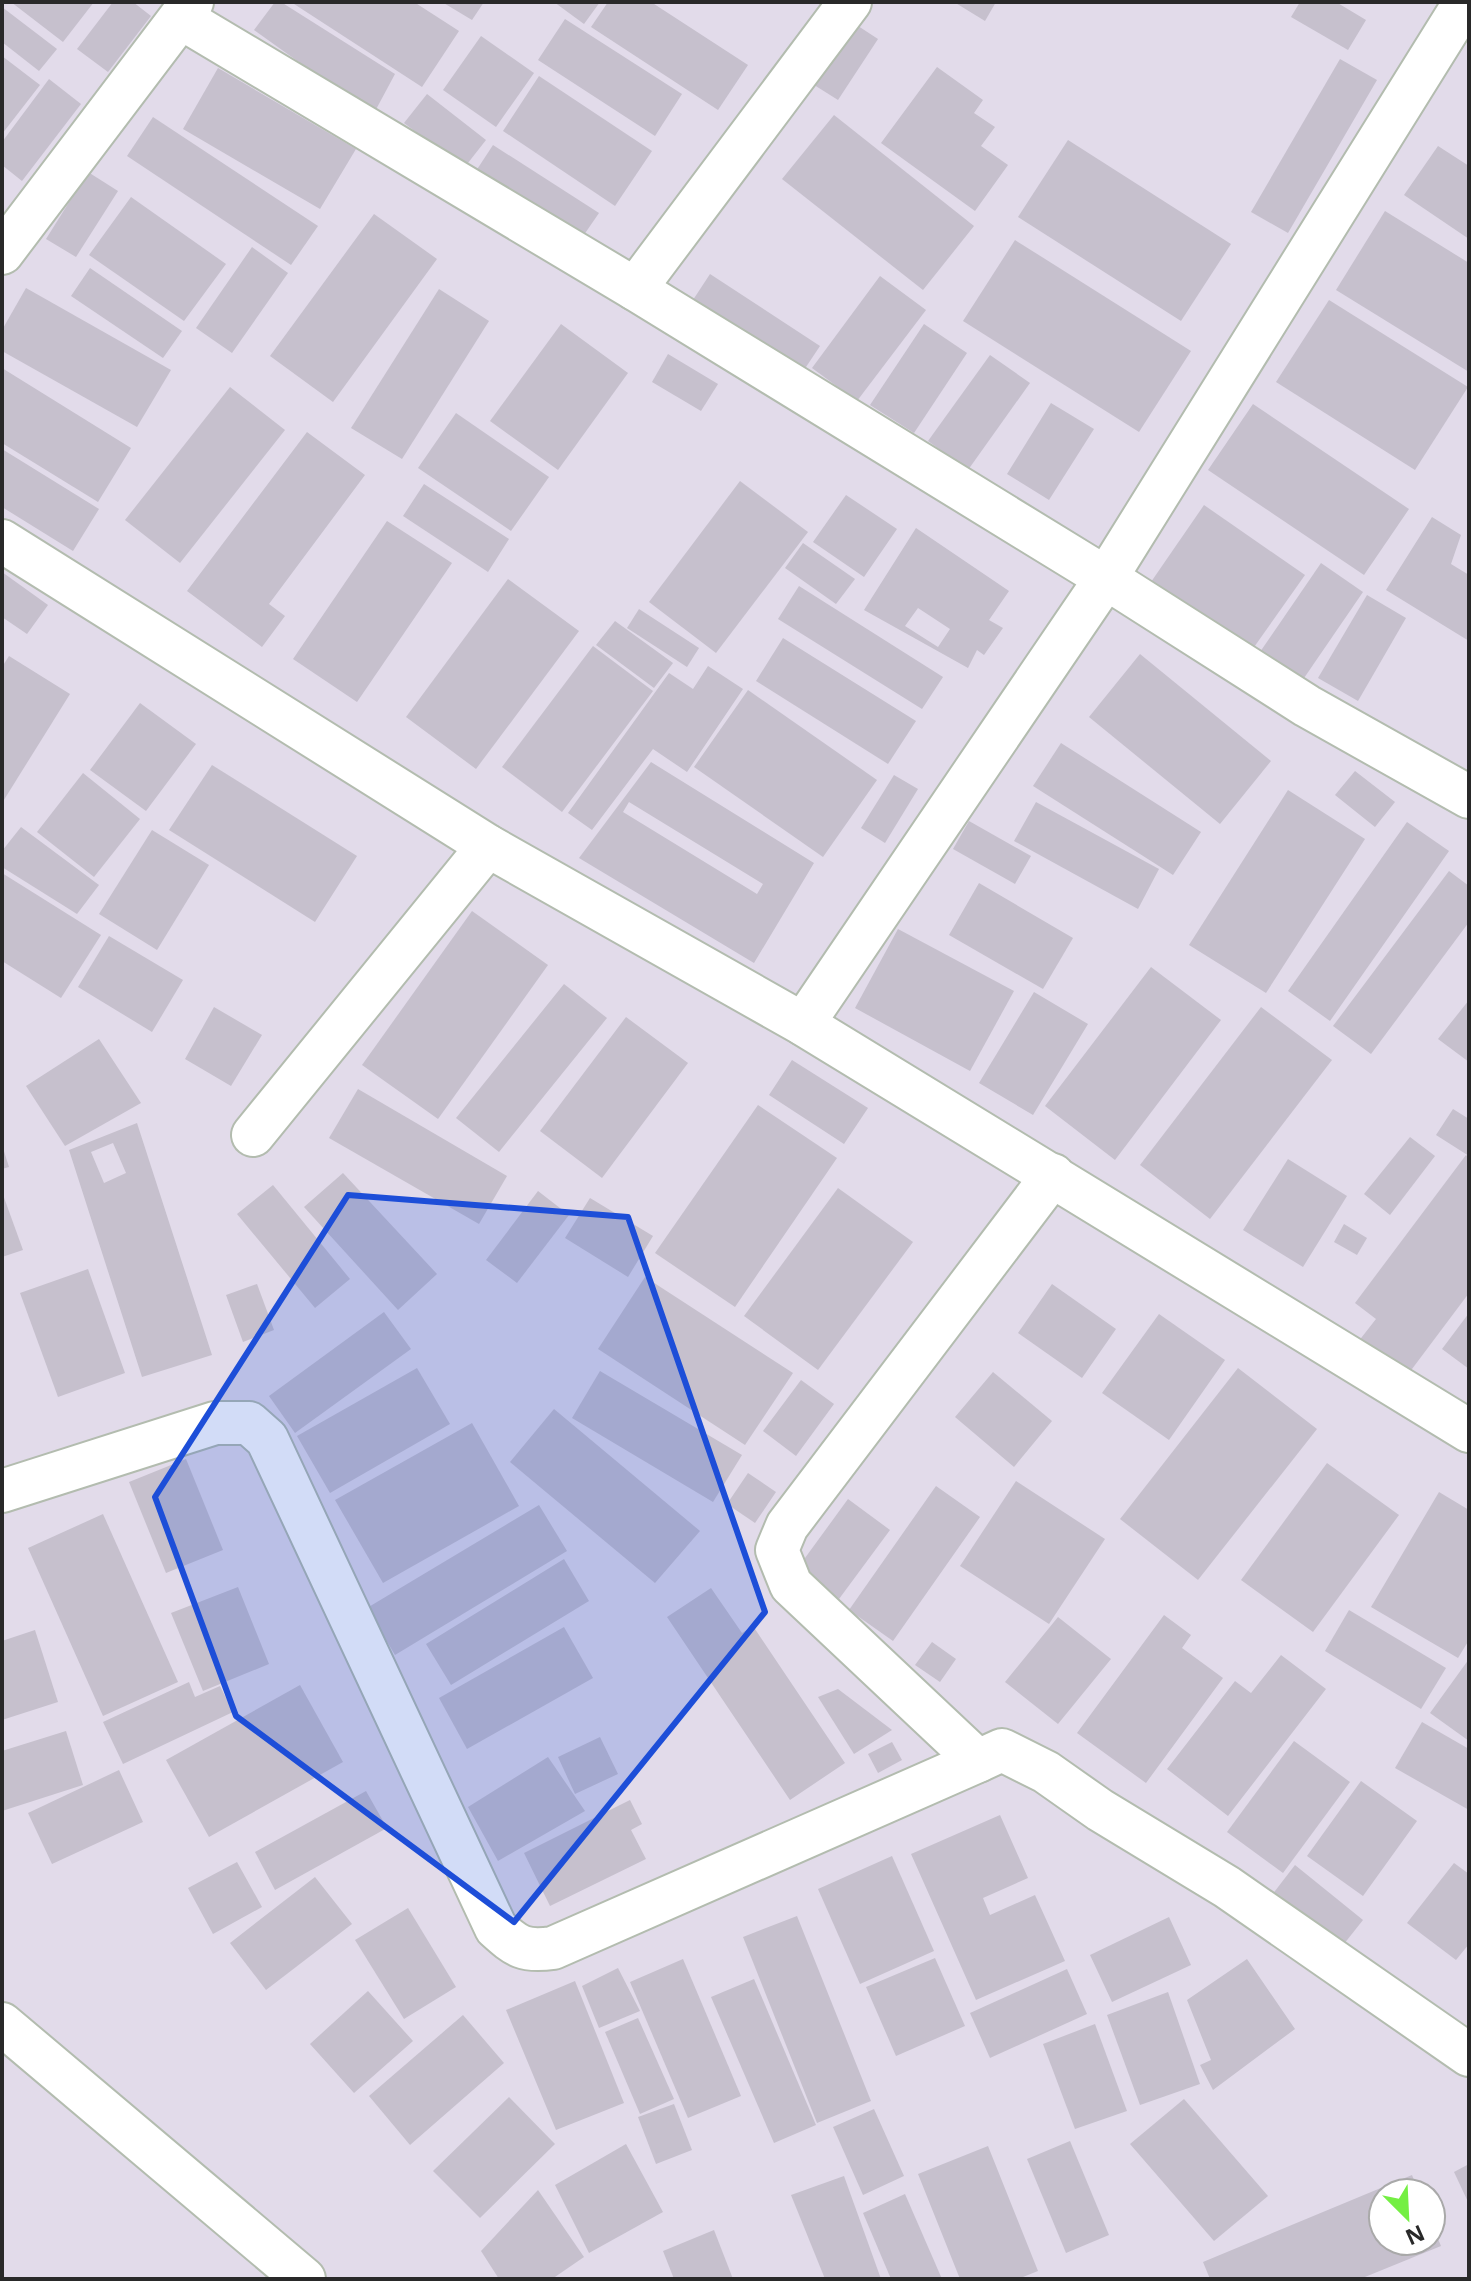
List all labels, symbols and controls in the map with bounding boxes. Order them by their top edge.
north arrow [1367,2177,1447,2257]
text: N [1401,2219,1430,2254]

